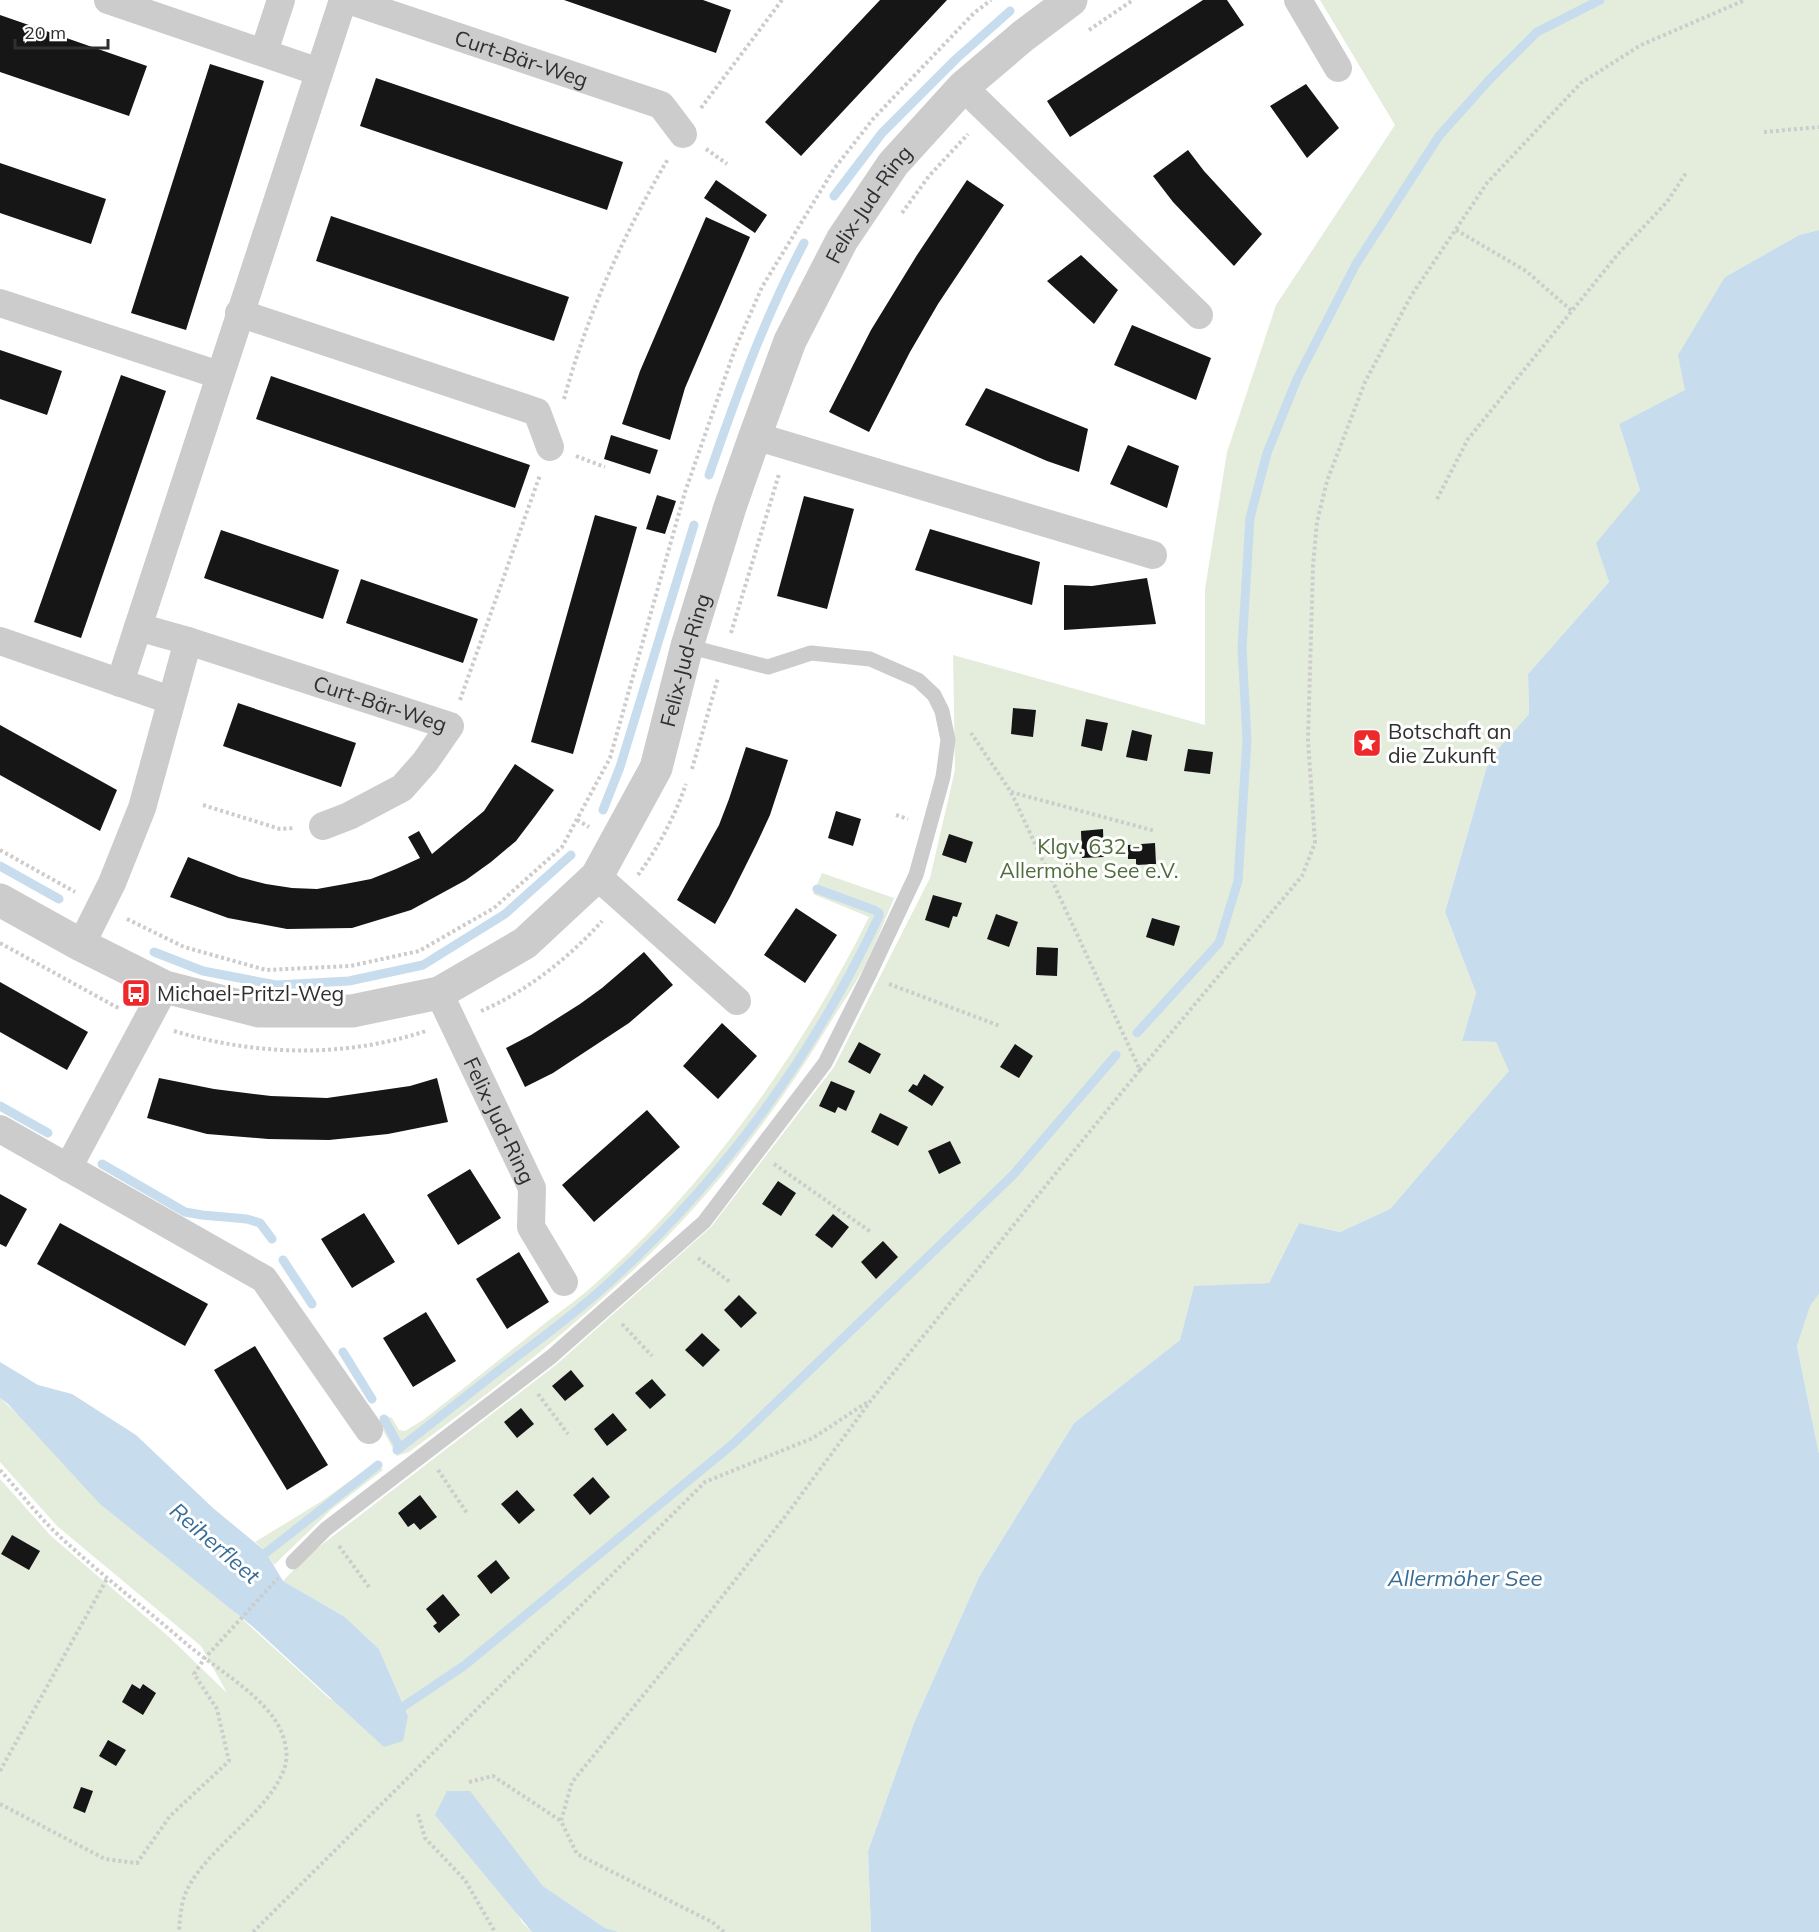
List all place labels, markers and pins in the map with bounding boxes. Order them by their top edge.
place label: Botschaft an die Zukunft [1388,718,1512,768]
place icon: Botschaft an die Zukunft [1351,727,1383,759]
bus stop icon: Michael-Pritzl-Weg [120,977,152,1009]
place label: Michael-Pritzl-Weg [157,980,344,1006]

